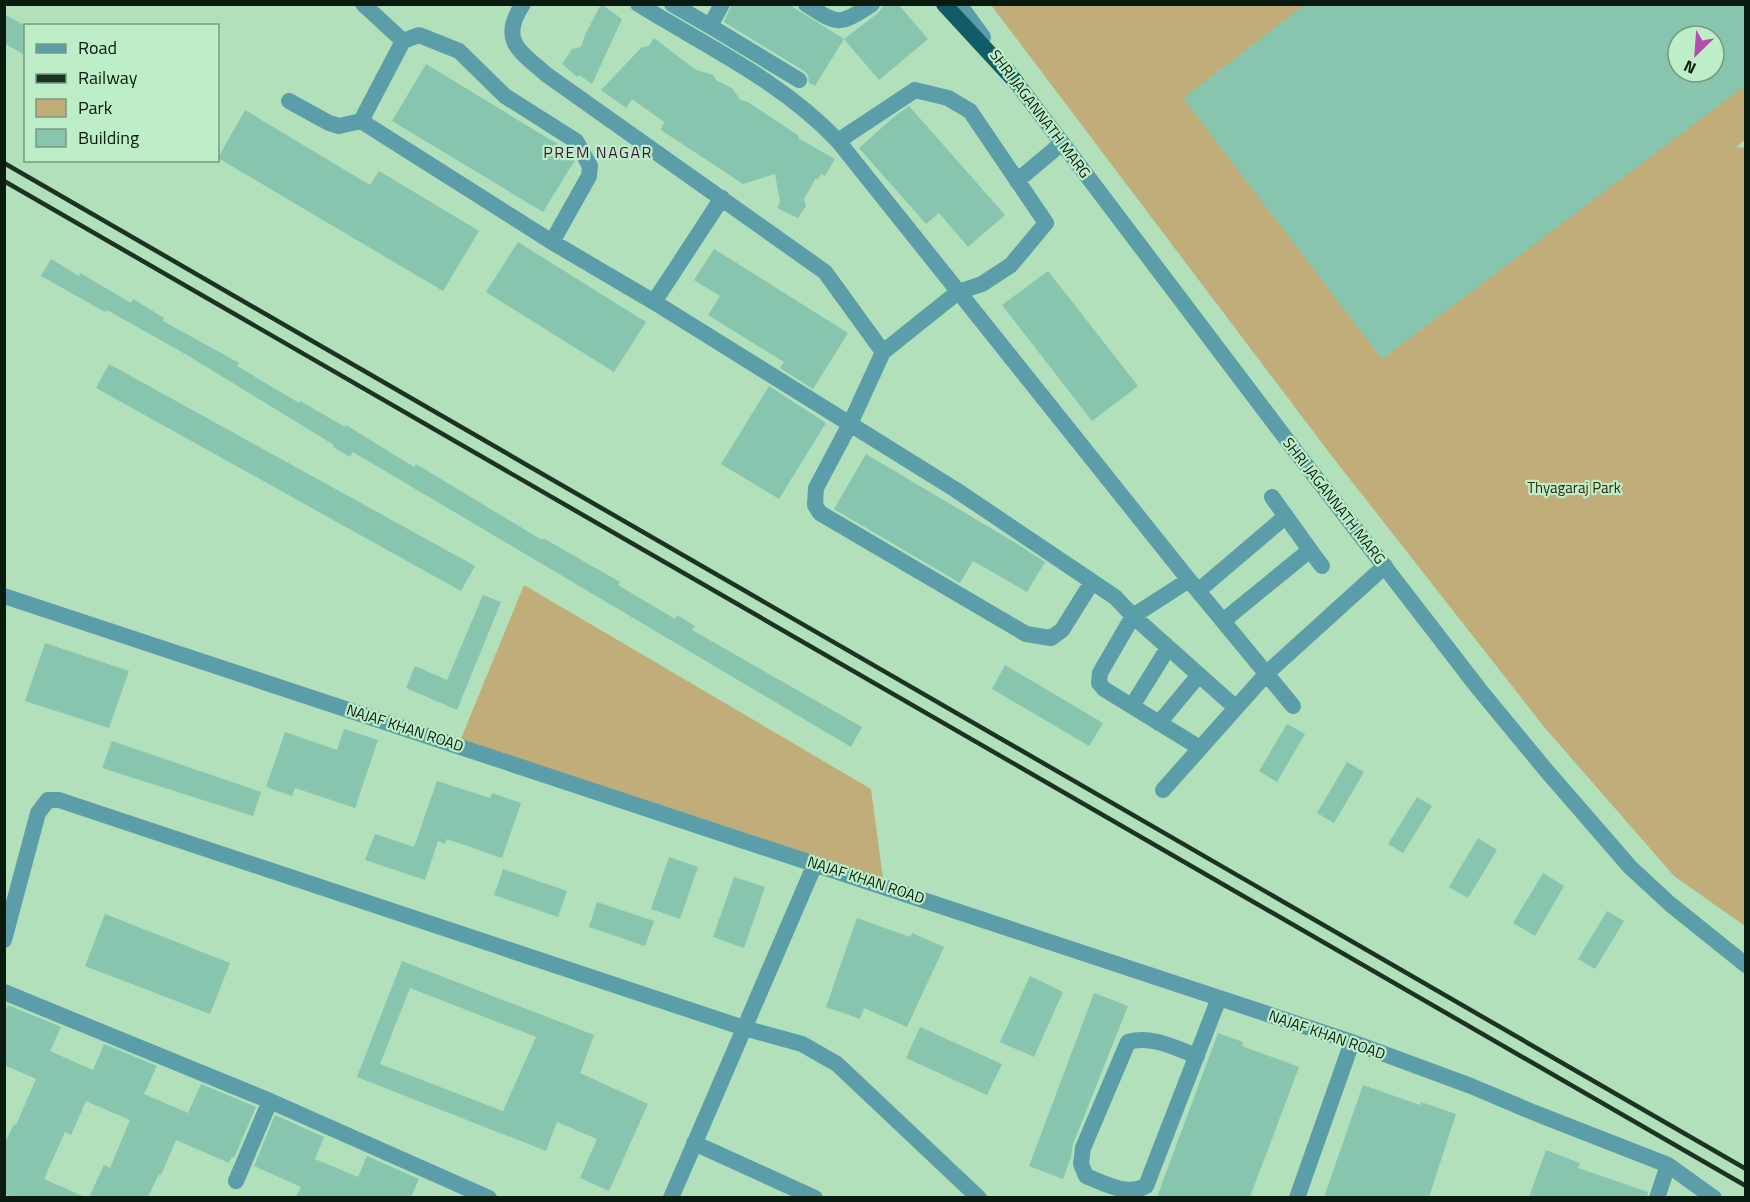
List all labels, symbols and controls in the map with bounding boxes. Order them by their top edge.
legend [24,24,219,162]
north arrow [1666,24,1726,84]
text: Road [78,34,117,61]
street label: SHRI JAGANNATH MARG [984,45,1096,183]
text: N [1680,54,1700,81]
text: Railway [78,64,138,91]
text: Park [78,94,113,121]
text: Building [78,124,139,151]
district label: PREM NAGAR [543,140,653,164]
street label: SHRI JAGANNATH MARG [1277,432,1391,569]
park label: Thyagaraj Park [1527,476,1621,499]
street label: NAJAF KHAN ROAD [344,698,467,757]
street label: NAJAF KHAN ROAD [805,850,928,909]
street label: NAJAF KHAN ROAD [1266,1004,1389,1065]

